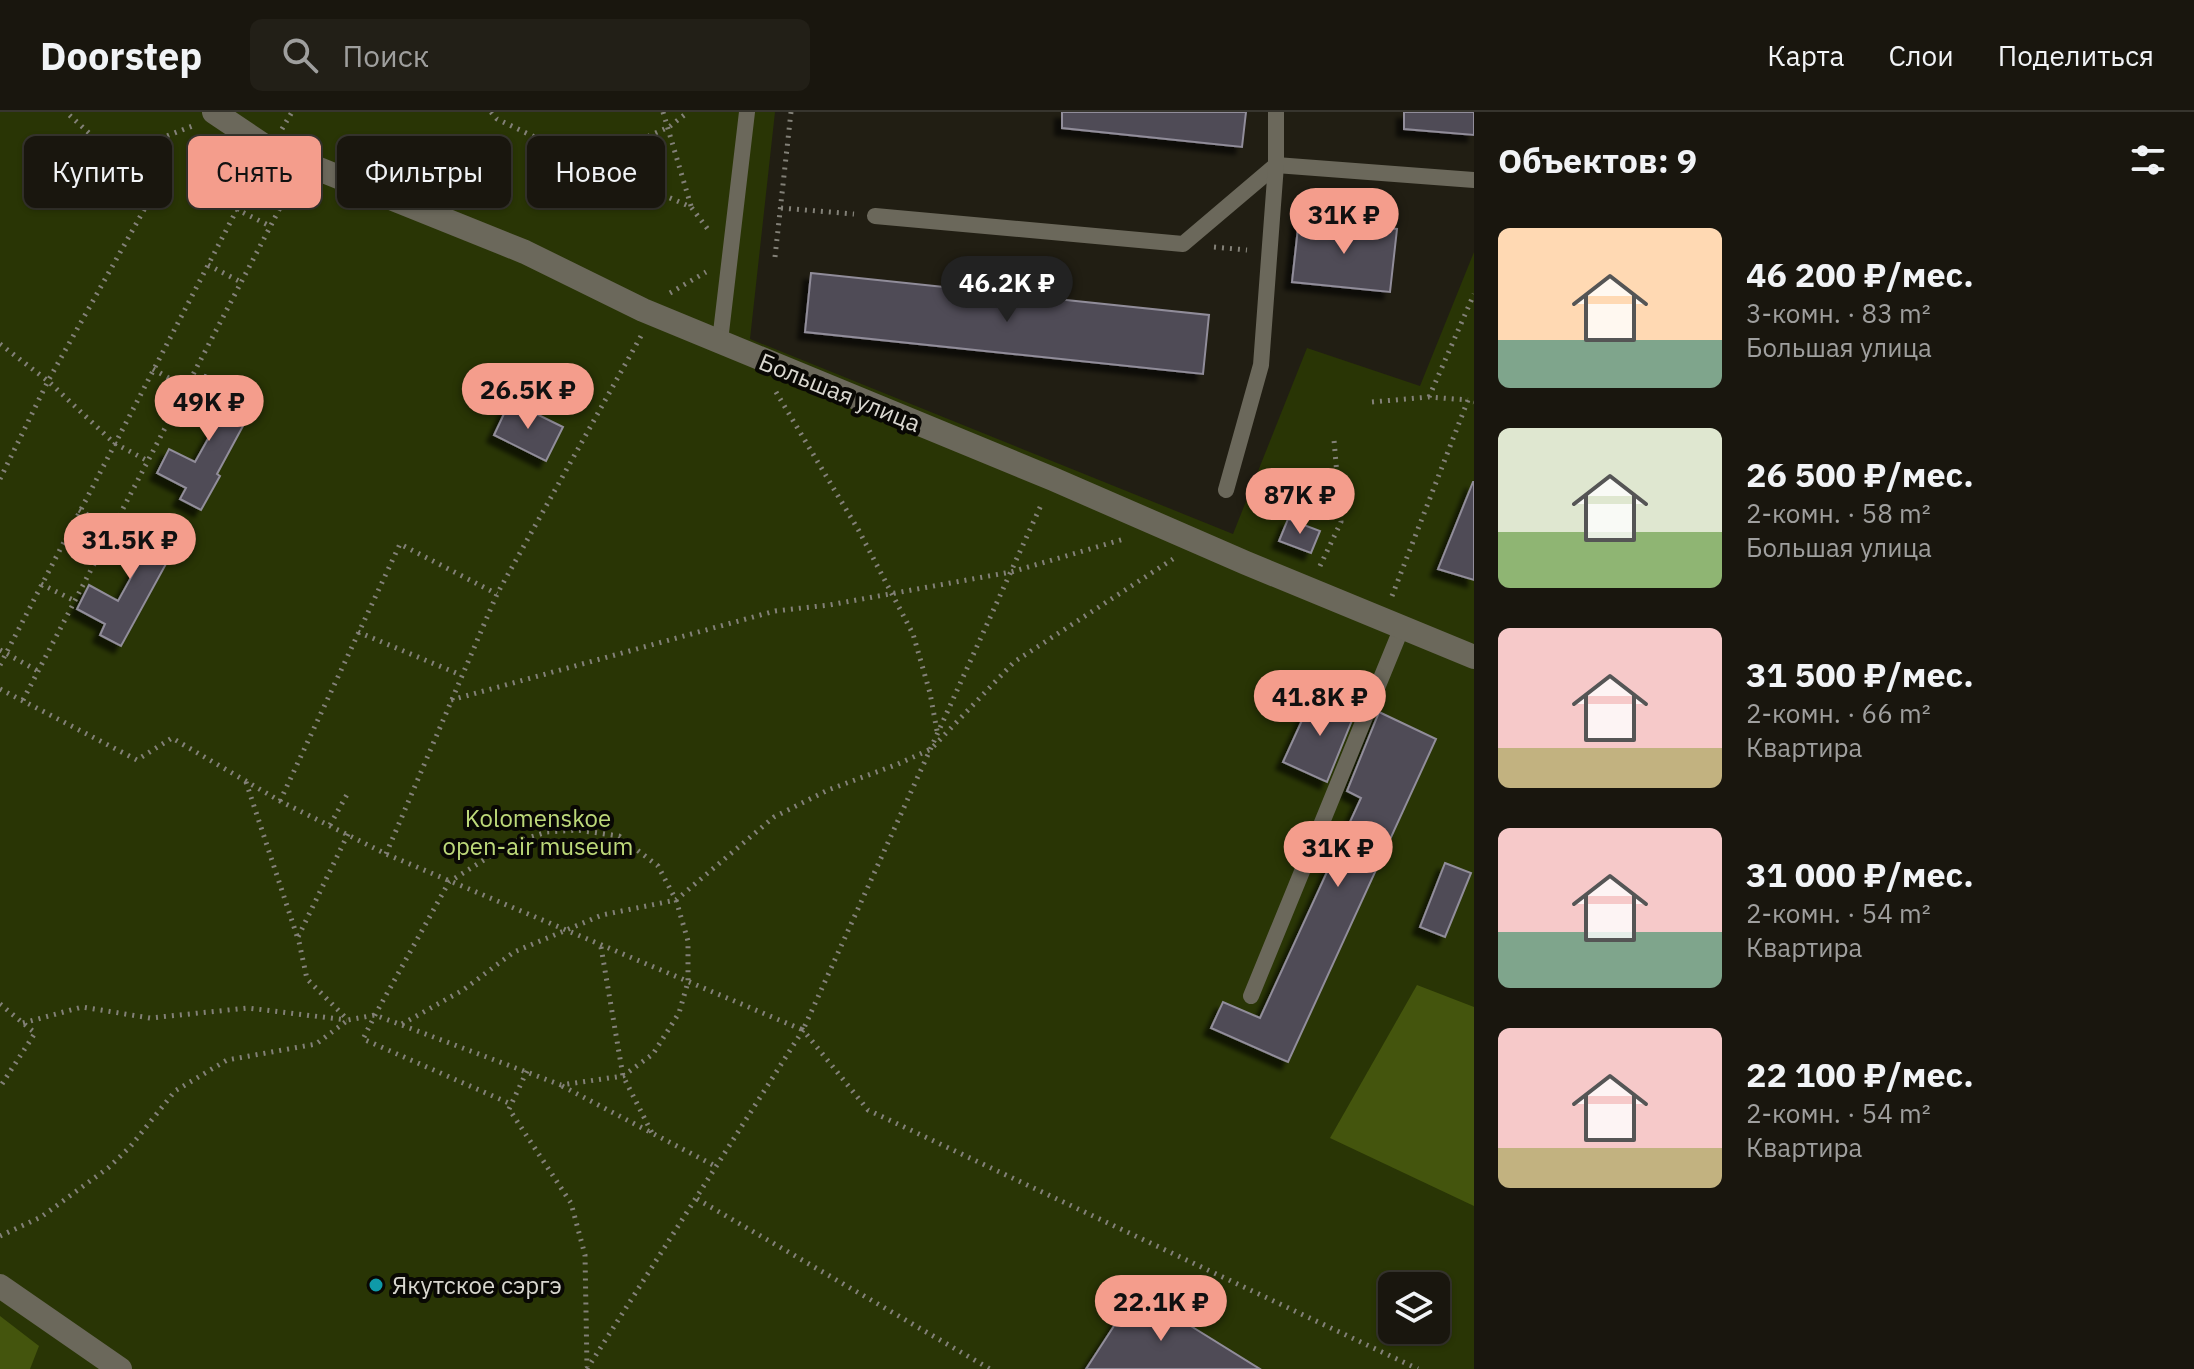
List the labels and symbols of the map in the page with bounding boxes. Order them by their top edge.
pin: 31K ₽ [1288,188,1400,256]
pin: 46.2K ₽ [933,256,1081,324]
street label: Большая улица [754,345,926,439]
pin: 26.5K ₽ [454,363,602,431]
pin: 49K ₽ [153,375,265,443]
pin: 87K ₽ [1244,468,1356,536]
pin: 31.5K ₽ [56,513,204,581]
pin: 41.8K ₽ [1246,670,1394,738]
park label: Kolomenskoe open-air museum [442,802,634,862]
pin: 31K ₽ [1282,821,1394,889]
place label: Якутское сэргэ [392,1269,562,1301]
pin: 22.1K ₽ [1087,1275,1235,1343]
marker: Якутское сэргэ [367,1276,385,1294]

